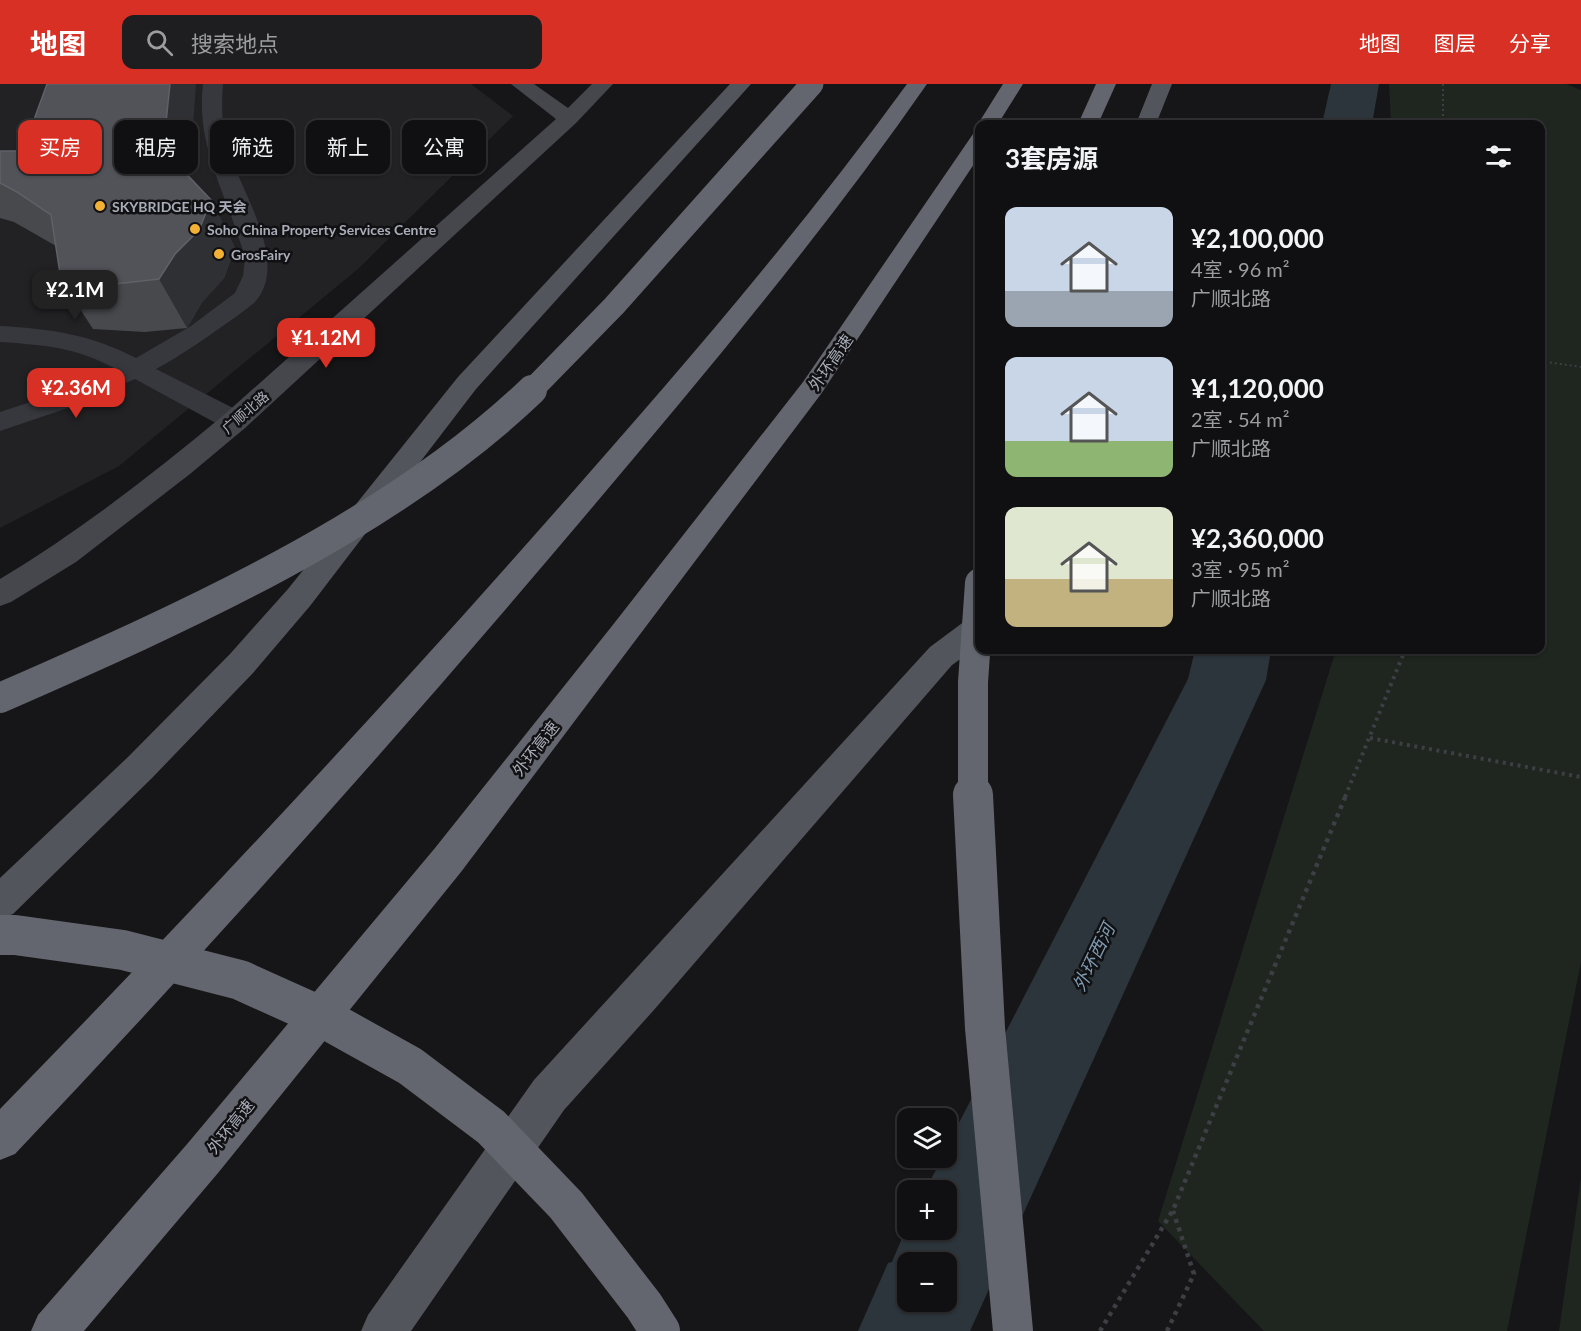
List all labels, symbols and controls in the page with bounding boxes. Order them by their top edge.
search box [122,15,542,69]
text: 地图 [30,26,86,60]
icon: search [143,26,176,59]
text: 搜索地点 [191,30,279,57]
text: 地图 [1359,30,1401,55]
text: 图层 [1434,30,1476,55]
text: 分享 [1509,30,1551,55]
chip: 买房 [18,120,102,174]
chip: 租房 [114,120,198,174]
chip: 筛选 [210,120,294,174]
chip: 新上 [306,120,390,174]
chip: 公寓 [402,120,486,174]
icon: filters [1482,140,1515,173]
text: 3套房源 [1005,142,1098,174]
place label: SKYBRIDGE HQ 天会 [112,198,246,215]
marker: SKYBRIDGE HQ 天会 [93,199,107,213]
place label: Soho China Property Services Centre [207,221,437,238]
marker: Soho China Property Services Centre [188,222,202,236]
text: ¥2,100,000 [1191,222,1324,254]
icon: home [1053,231,1125,303]
place label: GrosFairy [231,246,291,263]
marker: GrosFairy [212,247,226,261]
text: 4室 · 96 m² [1191,257,1290,281]
pin: ¥2.1M [33,270,117,321]
text: ¥2.1M [46,277,104,301]
text: 广顺北路 [1191,286,1271,310]
pin: ¥1.12M [277,318,375,369]
text: ¥1.12M [291,325,361,349]
street label: 外环高速 [804,330,856,394]
pin: ¥2.36M [27,368,125,419]
text: ¥1,120,000 [1191,372,1324,404]
text: ¥2.36M [41,375,111,399]
icon: home [1053,381,1125,453]
street label: 广顺北路 [218,387,272,437]
text: 2室 · 54 m² [1191,407,1290,431]
text: 广顺北路 [1191,436,1271,460]
text: ¥2,360,000 [1191,522,1324,554]
icon: home [1053,531,1125,603]
text: 3室 · 95 m² [1191,557,1290,581]
text: 广顺北路 [1191,586,1271,610]
street label: 外环高速 [508,717,562,779]
water label: 外环西河 [1067,917,1120,994]
street label: 外环高速 [202,1095,258,1157]
map controls [897,1108,957,1312]
button: layers [897,1108,957,1168]
button: + [897,1180,957,1240]
button: − [897,1252,957,1312]

